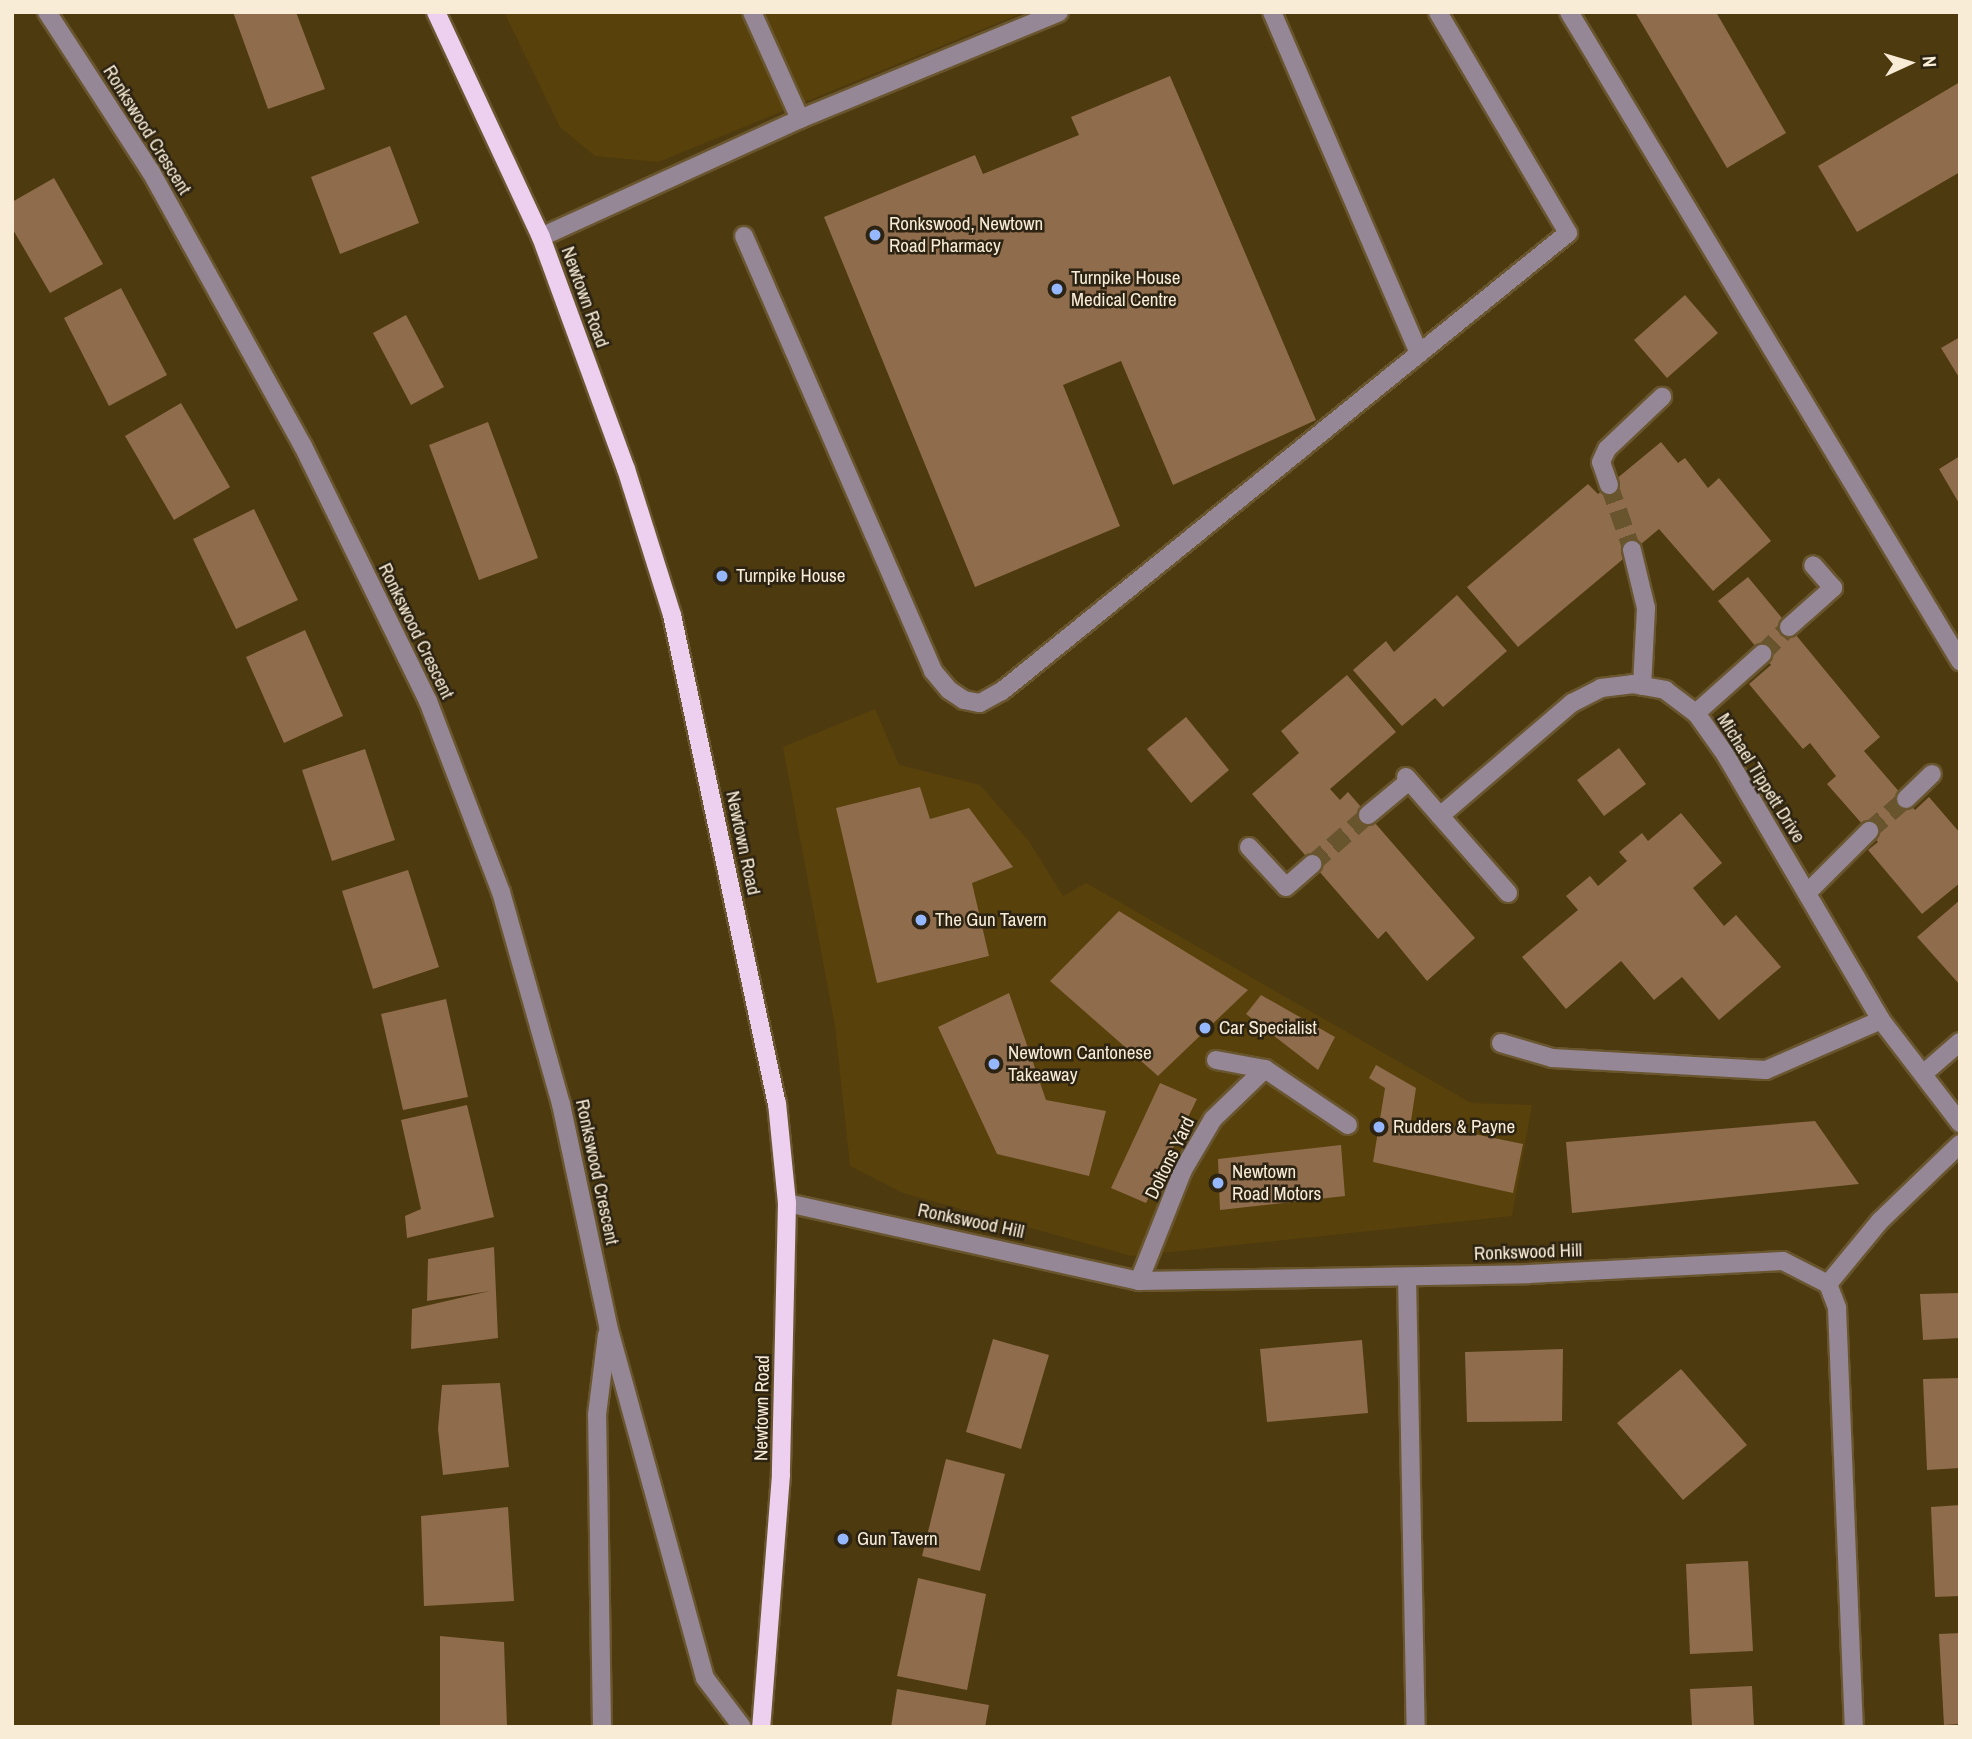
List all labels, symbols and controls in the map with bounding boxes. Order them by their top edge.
north arrow [1874,28,1944,98]
text: N [1917,55,1943,68]
street label: Ronkswood Crescent [98,61,196,199]
place label: Ronkswood, Newtown Road Pharmacy [889,213,1043,257]
marker: Ronkswood, Newtown Road Pharmacy [867,227,883,243]
street label: Newtown Road [556,243,614,351]
place label: Turnpike House Medical Centre [1071,267,1181,311]
marker: Turnpike House Medical Centre [1049,281,1065,297]
street label: Ronkswood Crescent [373,559,459,703]
place label: Turnpike House [736,565,846,587]
marker: Turnpike House [714,568,730,584]
street label: Michael Tippett Drive [1712,709,1810,847]
street label: Newtown Road [721,789,765,897]
place label: The Gun Tavern [935,909,1047,931]
marker: The Gun Tavern [913,912,929,928]
place label: Car Specialist [1219,1017,1317,1039]
marker: Car Specialist [1197,1020,1213,1036]
place label: Newtown Cantonese Takeaway [1008,1042,1152,1086]
marker: Newtown Cantonese Takeaway [986,1056,1002,1072]
street label: Ronkswood Crescent [570,1097,624,1247]
street label: Doltons Yard [1140,1113,1200,1203]
place label: Rudders & Payne [1393,1116,1515,1138]
marker: Rudders & Payne [1371,1119,1387,1135]
place label: Newtown Road Motors [1232,1161,1321,1205]
marker: Newtown Road Motors [1210,1175,1226,1191]
street label: Ronkswood Hill [916,1199,1026,1243]
street label: Ronkswood Hill [1474,1239,1582,1265]
street label: Newtown Road [750,1355,774,1461]
place label: Gun Tavern [857,1528,938,1550]
marker: Gun Tavern [835,1531,851,1547]

